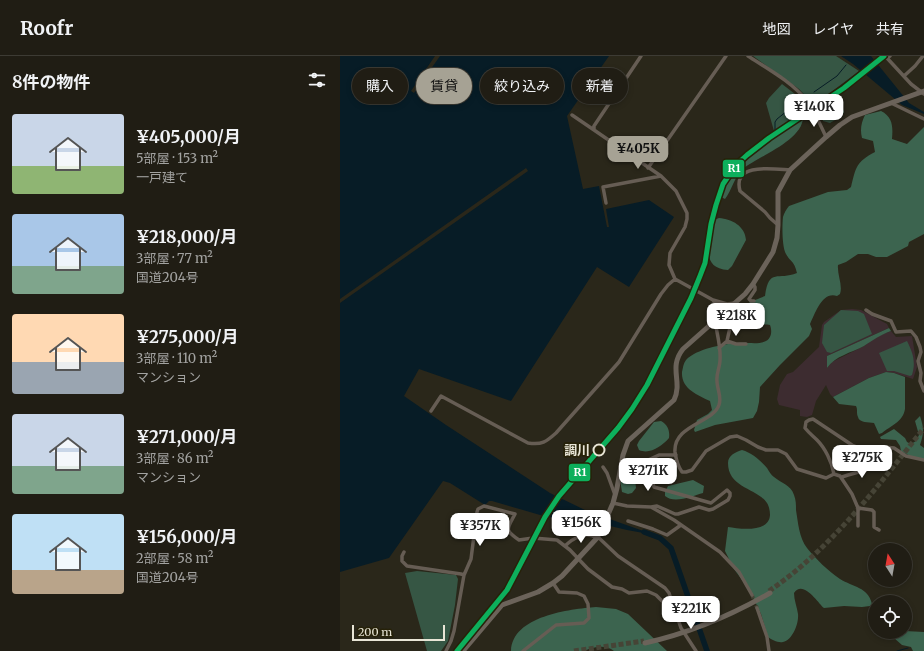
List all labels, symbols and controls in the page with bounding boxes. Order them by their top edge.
text: Roofr [20,16,73,40]
text: 地図 [762,20,790,38]
text: レイヤ [812,20,854,38]
text: 共有 [876,20,904,38]
chip: 購入 [352,68,408,104]
chip: 賃貸 [416,68,472,104]
chip: 絞り込み [480,68,564,104]
chip: 新着 [572,68,628,104]
icon: filters [306,69,328,91]
text: 8件の物件 [12,71,91,93]
pin: ¥140K [786,94,842,128]
text: ¥140K [793,98,835,115]
text: ¥405,000/月 [136,126,241,148]
icon: home [44,130,92,178]
pin: ¥405K [610,136,666,170]
text: ¥405K [616,140,660,157]
text: 5部屋 · 153 m² [136,150,218,167]
line badge: R1 [722,159,745,178]
text: R1 [728,161,740,175]
text: 一戸建て [136,169,188,186]
text: ¥218,000/月 [136,226,237,248]
icon: home [44,230,92,278]
text: 3部屋 · 77 m² [136,250,213,267]
text: 国道204号 [136,269,199,286]
pin: ¥218K [708,303,764,337]
text: ¥218K [716,307,756,324]
text: ¥275,000/月 [136,326,239,348]
icon: home [44,330,92,378]
text: 3部屋 · 110 m² [136,350,217,367]
text: マンション [136,369,201,386]
text: ¥271,000/月 [136,426,238,448]
icon: home [44,430,92,478]
place label: 調川 [564,442,590,459]
marker: 調川 [592,443,606,457]
pin: ¥275K [834,445,890,479]
text: ¥275K [841,449,883,466]
text: 3部屋 · 86 m² [136,450,214,467]
pin: ¥271K [620,458,676,492]
text: ¥271K [628,462,668,479]
line badge: R1 [568,463,591,482]
text: R1 [574,465,586,479]
text: マンション [136,469,201,486]
pin: ¥156K [553,510,609,544]
pin: ¥357K [452,513,508,547]
text: ¥156K [561,514,601,531]
text: ¥357K [459,517,501,534]
text: ¥156,000/月 [136,526,238,548]
icon: home [44,530,92,578]
north arrow [868,543,912,587]
map controls [868,543,912,639]
text: 2部屋 · 58 m² [136,550,213,567]
text: 国道204号 [136,569,199,586]
button: locate [868,595,912,639]
pin: ¥221K [663,596,719,630]
text: ¥221K [671,600,711,617]
scale bar [352,623,445,642]
text: 200 m [358,625,392,639]

